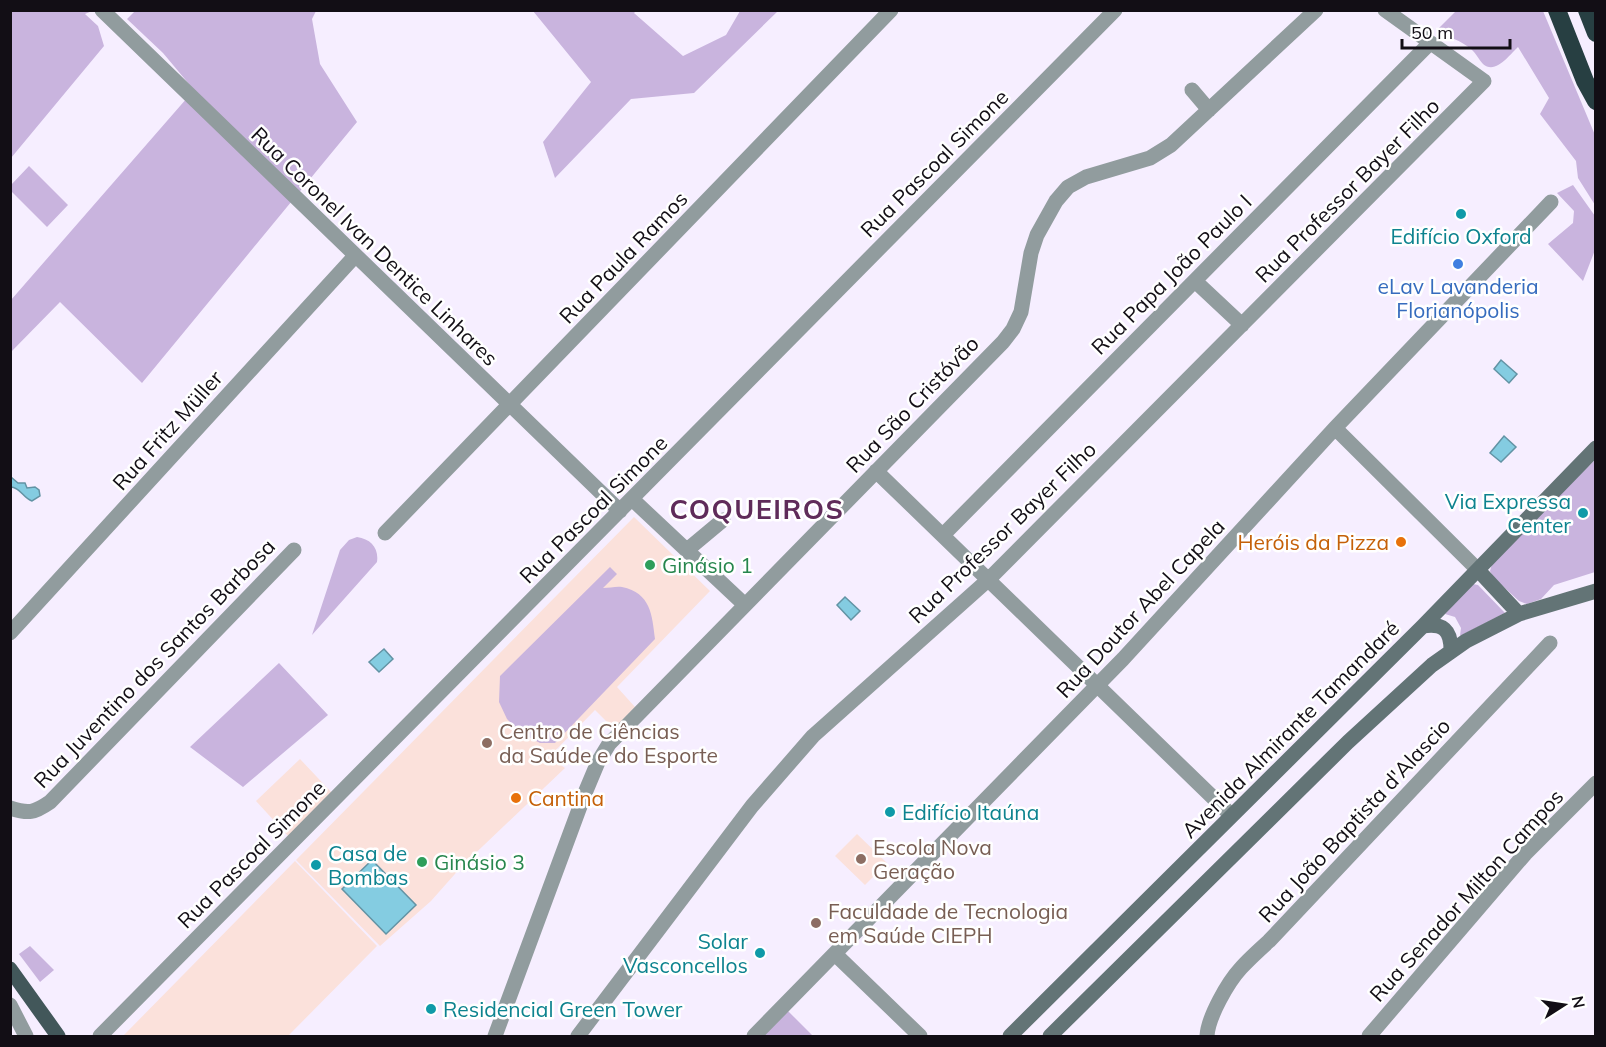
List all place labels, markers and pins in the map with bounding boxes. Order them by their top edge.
marker: Edifício Oxford [1454,207,1468,221]
place label: Edifício Oxford [1390,223,1532,249]
marker: eLav Lavanderia Florianópolis [1451,257,1465,271]
place label: eLav Lavanderia Florianópolis [1377,273,1539,323]
place label: Via Expressa Center [1445,488,1571,538]
marker: Via Expressa Center [1576,506,1590,520]
place label: Heróis da Pizza [1237,529,1389,555]
marker: Heróis da Pizza [1394,535,1408,549]
place label: Ginásio 1 [662,552,753,578]
marker: Ginásio 1 [643,558,657,572]
place label: Centro de Ciências da Saúde e do Esporte [499,718,718,768]
marker: Centro de Ciências da Saúde e do Esporte [480,736,494,750]
place label: Cantina [528,785,604,811]
marker: Cantina [509,791,523,805]
place label: Edifício Itaúna [902,799,1039,825]
marker: Edifício Itaúna [883,805,897,819]
place label: Escola Nova Geração [873,834,992,884]
place label: Casa de Bombas [328,840,408,890]
place label: Ginásio 3 [434,849,525,875]
marker: Escola Nova Geração [854,852,868,866]
marker: Ginásio 3 [415,855,429,869]
marker: Casa de Bombas [309,858,323,872]
place label: Faculdade de Tecnologia em Saúde CIEPH [828,898,1068,948]
marker: Faculdade de Tecnologia em Saúde CIEPH [809,916,823,930]
place label: Solar Vasconcellos [623,928,748,978]
marker: Solar Vasconcellos [753,946,767,960]
place label: Residencial Green Tower [443,996,683,1022]
marker: Residencial Green Tower [424,1002,438,1016]

